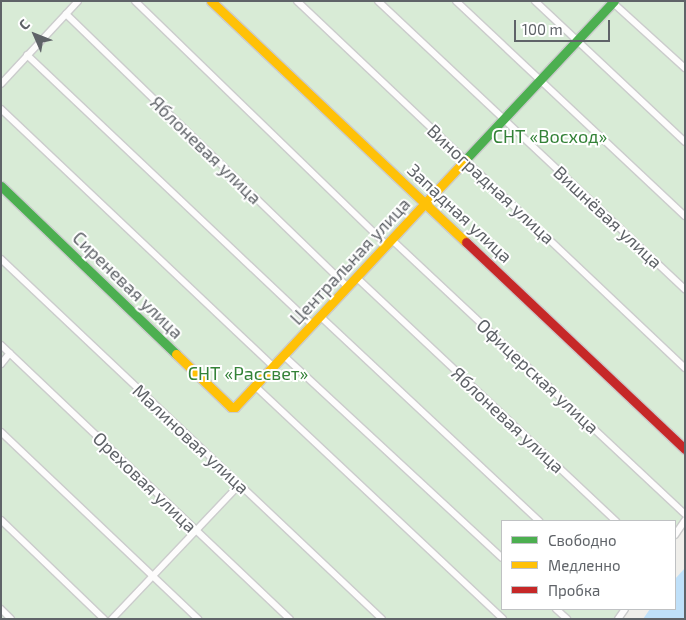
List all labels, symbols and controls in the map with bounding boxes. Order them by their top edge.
north arrow [10,10,60,60]
scale bar [516,10,612,42]
text: С [15,15,33,33]
text: 100 m [522,20,563,38]
street label: Яблоневая улица [146,92,266,208]
street label: Виноградная улица [423,119,559,249]
park label: СНТ «Восход» [493,125,607,147]
street label: Западная улица [403,159,517,267]
street label: Вишнёвая улица [549,161,667,273]
street label: Центральная улица [286,193,414,329]
street label: Сиреневая улица [68,227,188,343]
street label: Офицерская улица [473,314,603,438]
park label: СНТ «Рассвет» [188,362,308,384]
street label: Яблоневая улица [447,362,569,478]
street label: Малиновая улица [128,380,254,498]
street label: Ореховая улица [89,427,201,537]
legend [501,520,676,610]
text: Свободно [548,531,617,549]
text: Медленно [548,556,621,574]
text: Пробка [548,581,600,599]

